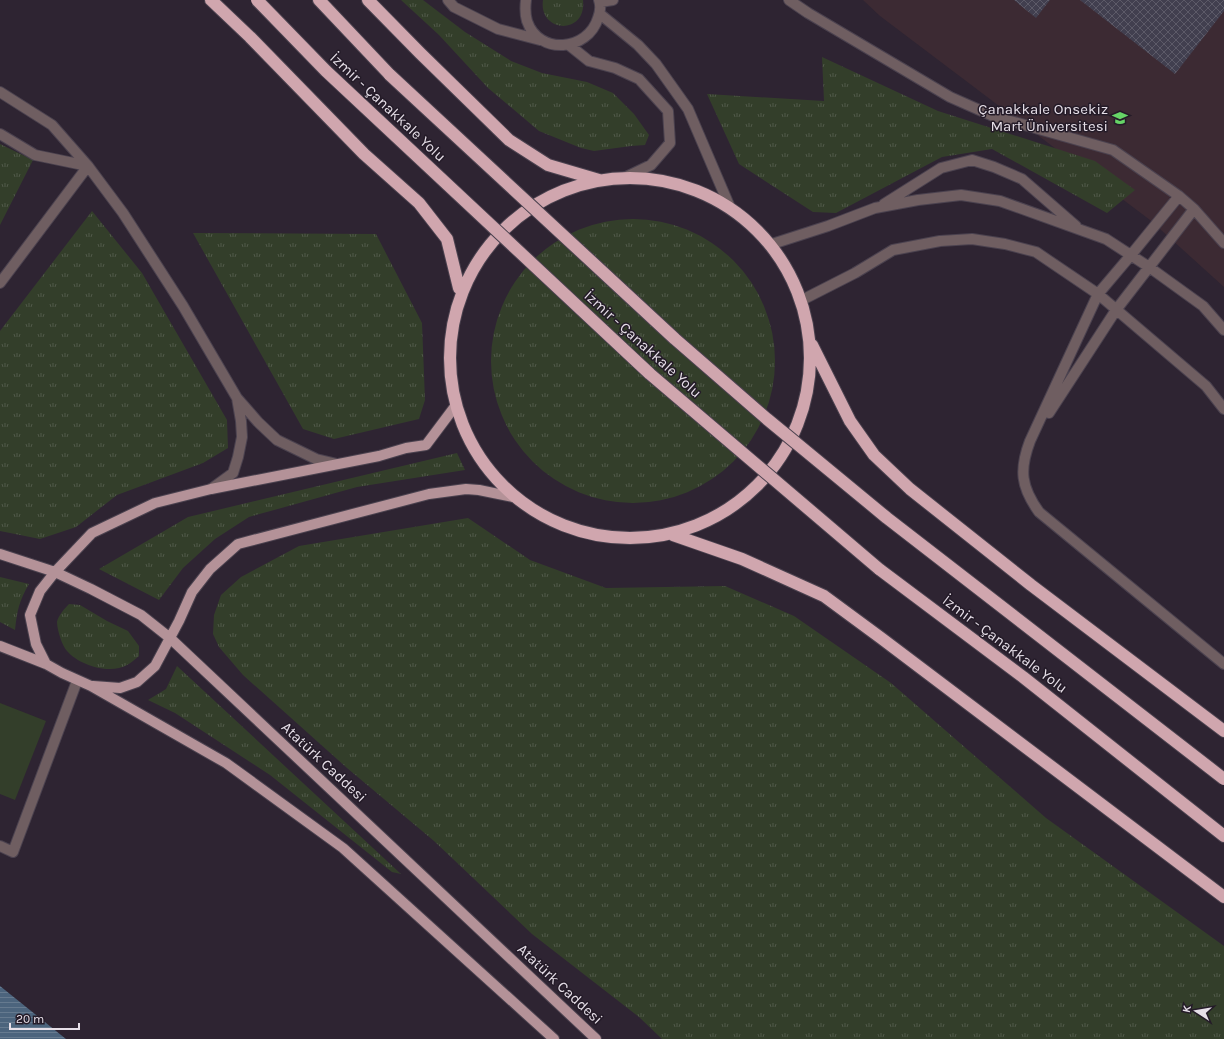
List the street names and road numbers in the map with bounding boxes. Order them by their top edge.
street label: İzmir - Çanakkale Yolu [326,49,450,165]
street label: İzmir - Çanakkale Yolu [581,287,705,401]
street label: İzmir - Çanakkale Yolu [939,591,1071,697]
street label: Atatürk Caddesi [278,718,370,806]
street label: Atatürk Caddesi [514,940,606,1028]

